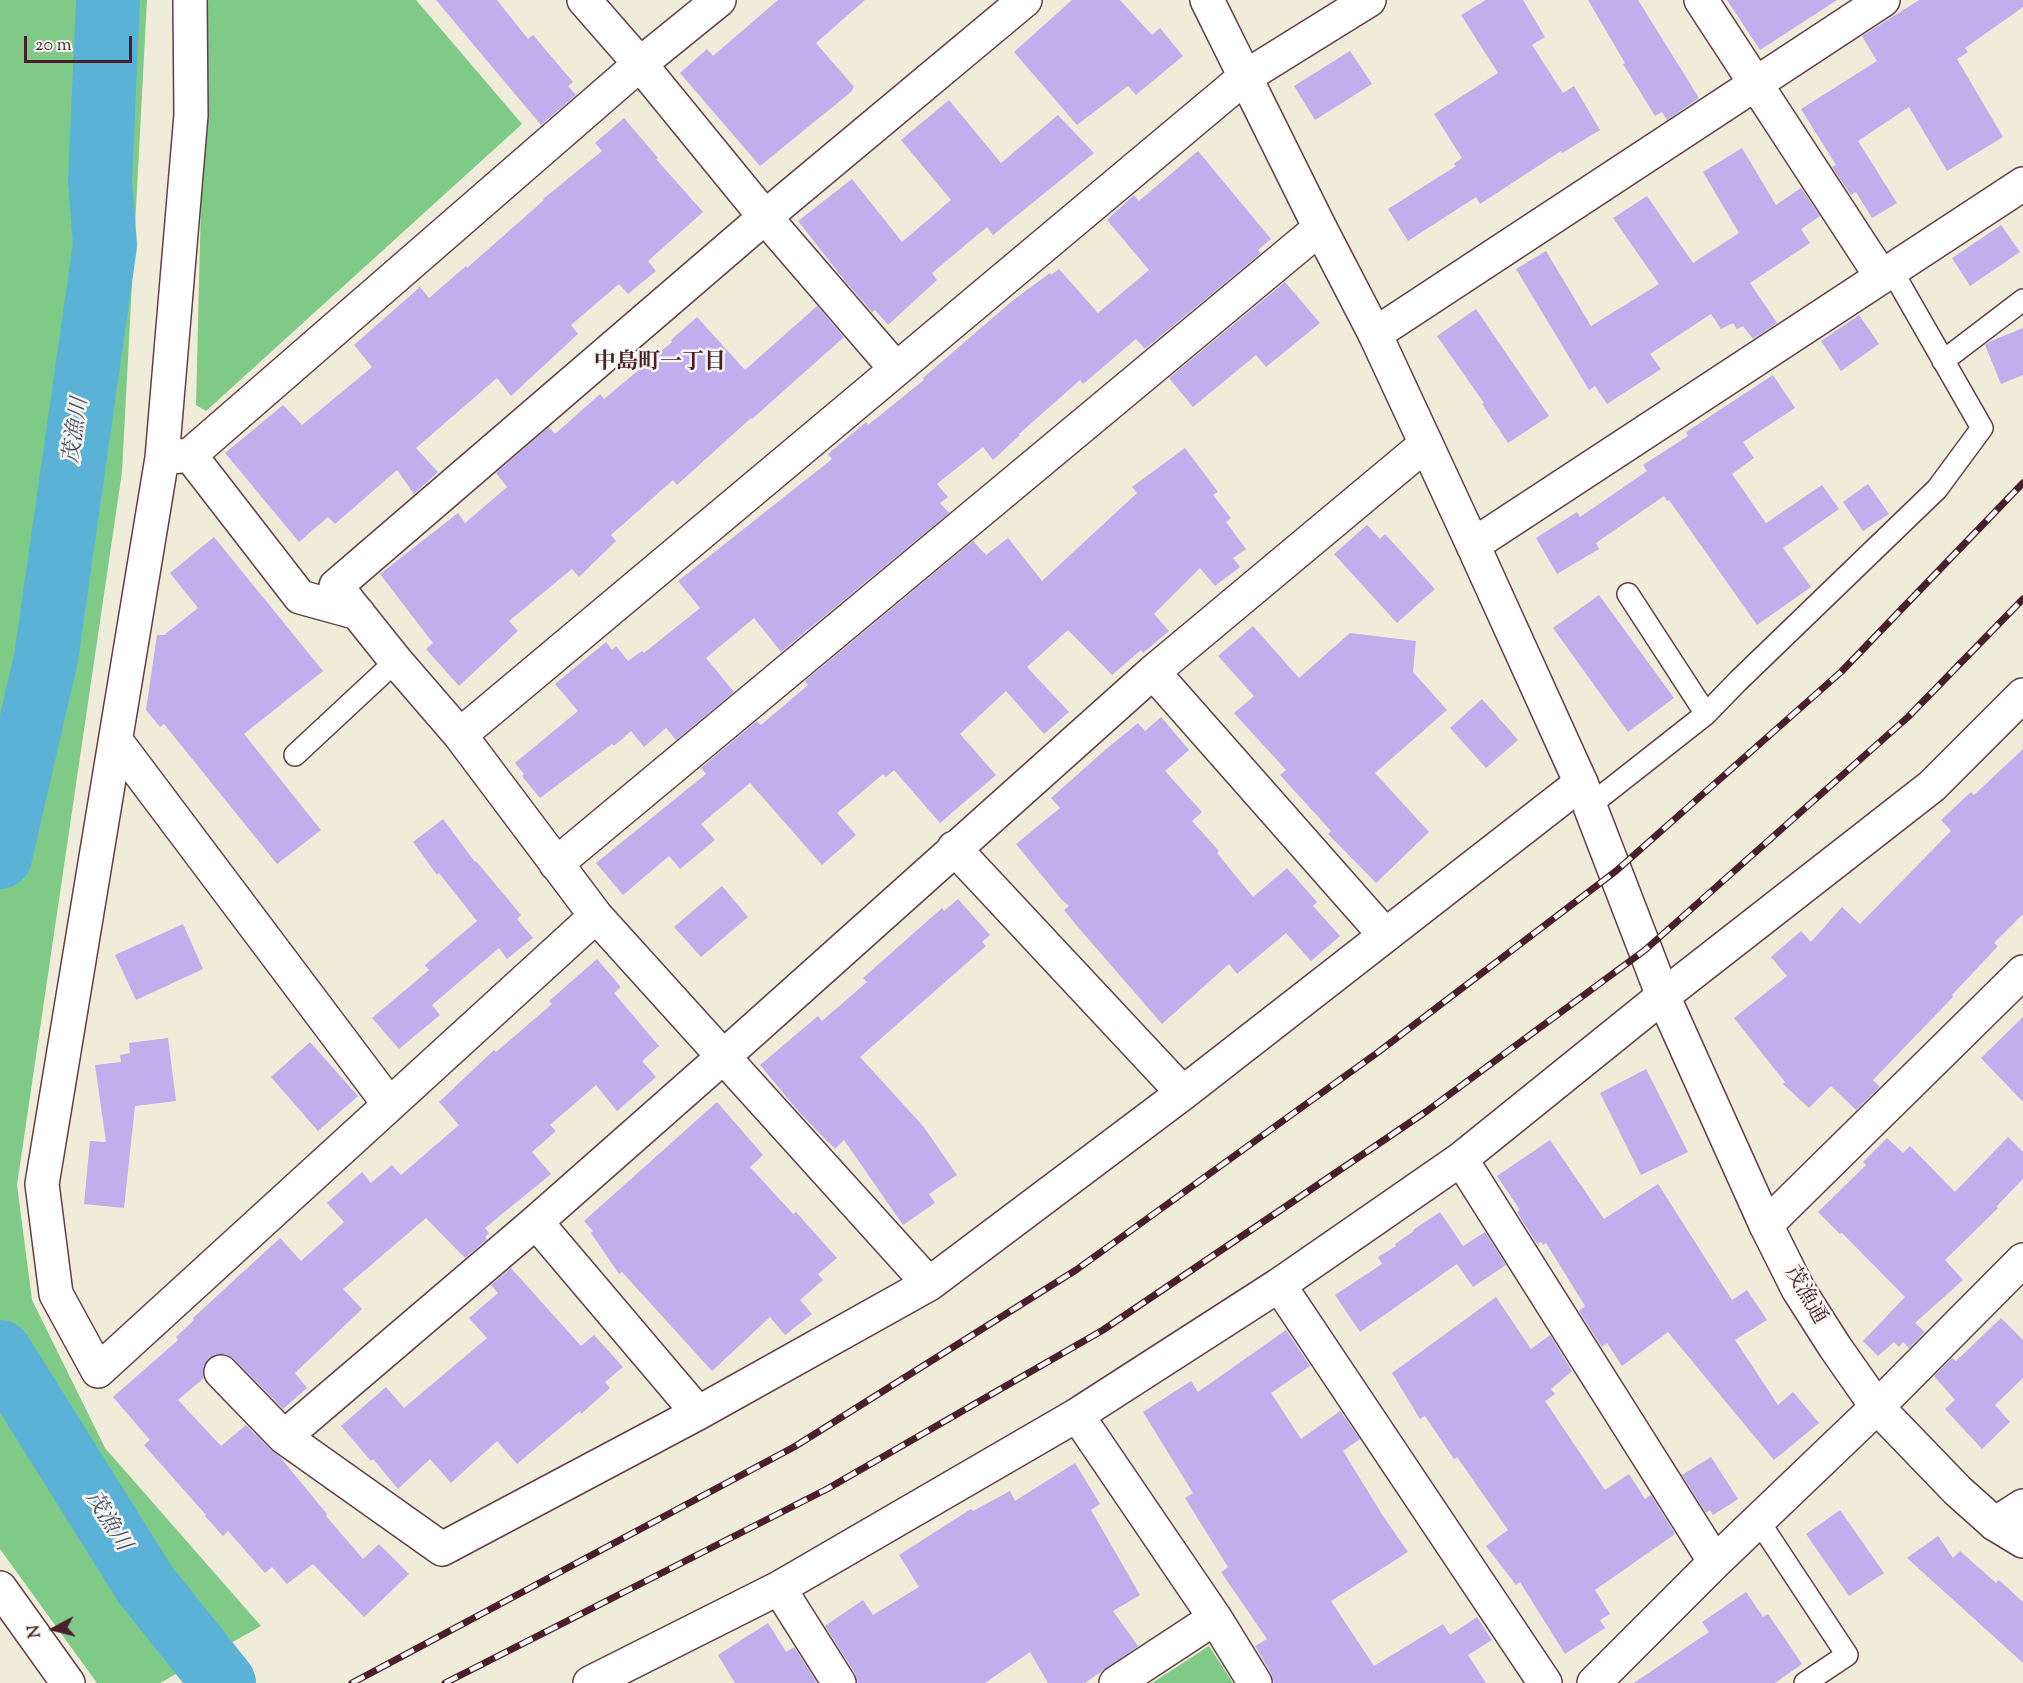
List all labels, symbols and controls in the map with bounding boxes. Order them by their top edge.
scale bar [27,24,135,62]
text: 20 m [35,33,72,59]
district label: 中島町一丁目 [594,351,726,377]
water label: 茂漁川 [60,396,96,466]
street label: 茂漁通 [1777,1262,1831,1330]
water label: 茂漁川 [77,1487,135,1557]
north arrow [24,1599,84,1659]
text: N [23,1624,48,1639]

